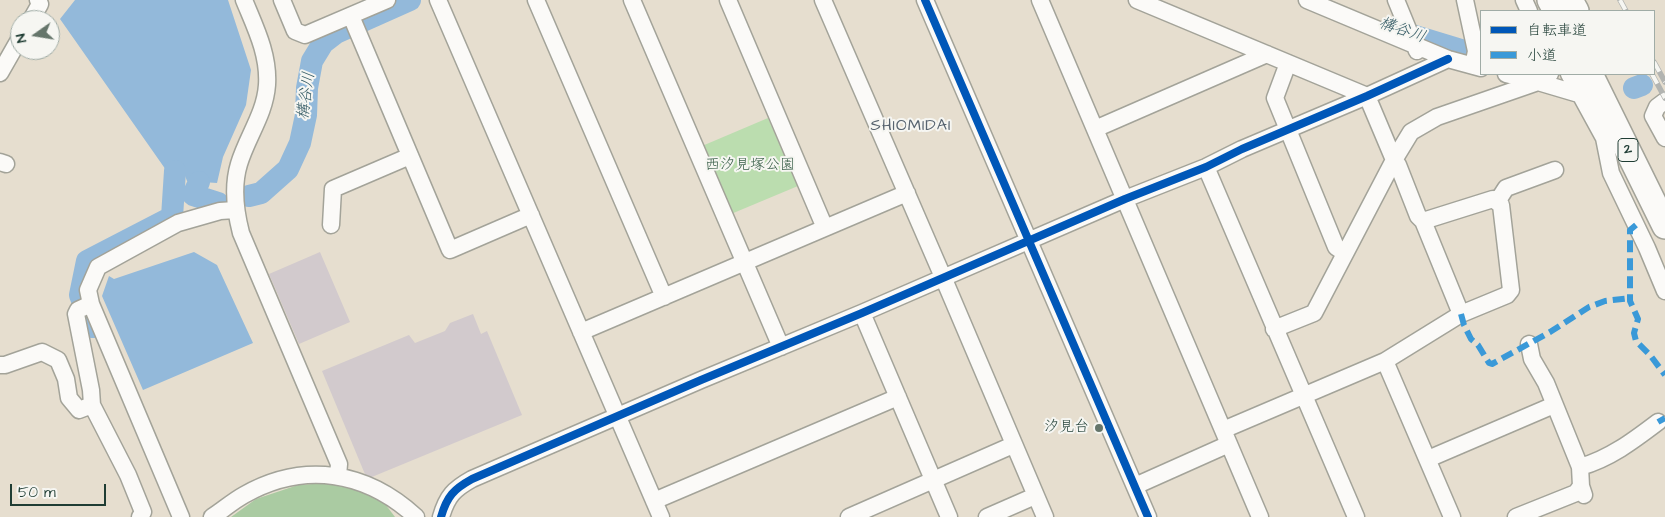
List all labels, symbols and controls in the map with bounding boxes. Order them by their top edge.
north arrow [10,10,60,60]
legend [1480,10,1655,75]
water label: 構谷川 [1376,14,1428,48]
text: 自転車道 [1527,20,1587,41]
text: N [11,32,32,45]
text: 小道 [1527,45,1557,66]
water label: 構谷川 [294,71,320,121]
district label: SHIOMIDAI [869,117,953,137]
road number: 2 [1618,138,1638,162]
park label: 西汐見塚公園 [705,157,795,175]
place label: 汐見台 [1044,419,1089,437]
marker: 汐見台 [1093,422,1105,434]
scale bar [12,474,109,506]
text: 50 m [18,482,56,503]

